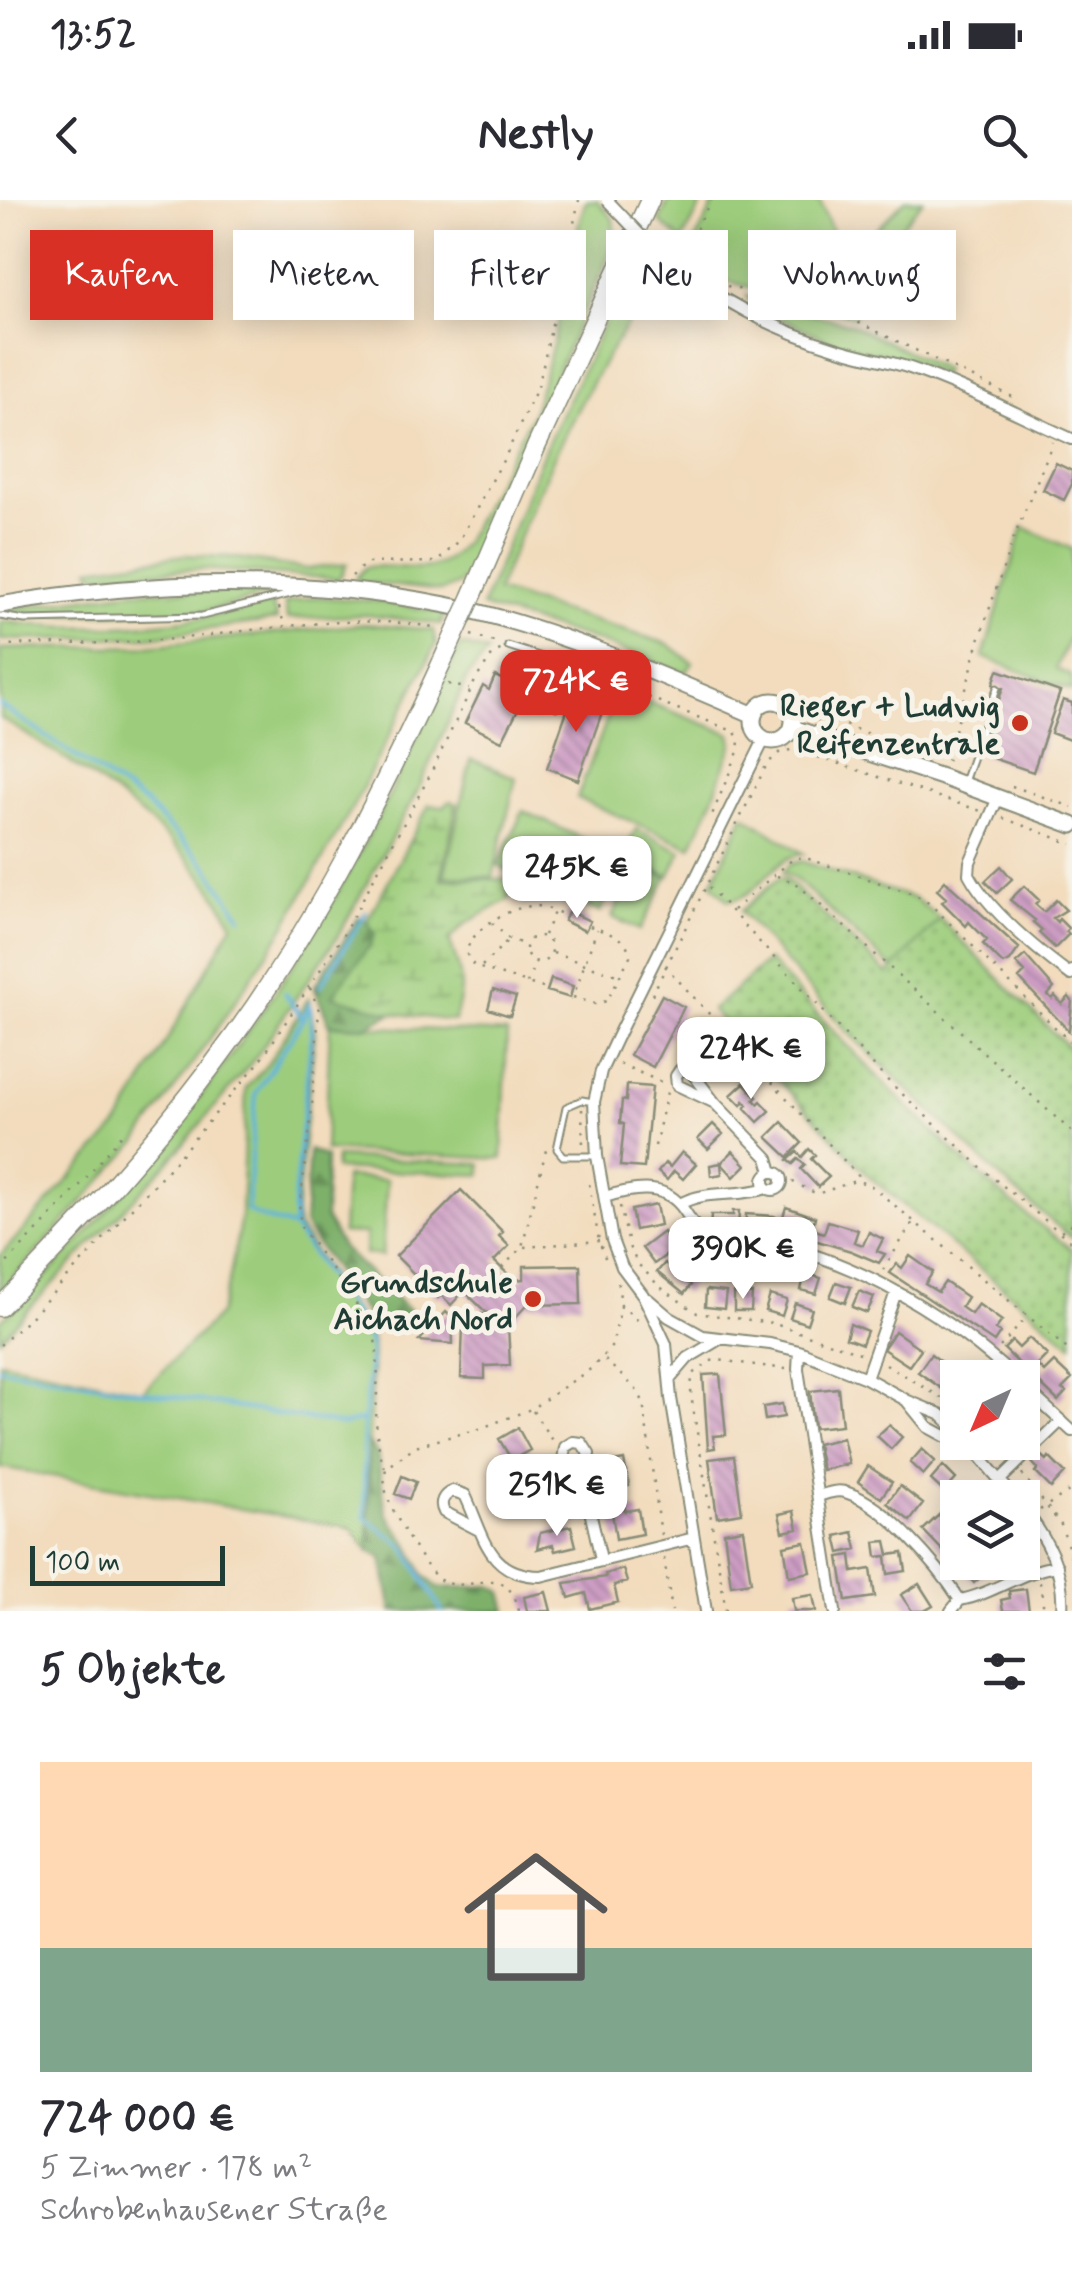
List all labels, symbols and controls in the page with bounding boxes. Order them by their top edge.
text: 13:52 [50,11,136,60]
text: Nestly [478,106,594,165]
icon: back [40,108,95,163]
icon: search [977,108,1032,163]
chip: Kaufen [30,230,213,320]
chip: Mieten [233,230,414,320]
chip: Filter [434,230,586,320]
chip: Neu [606,230,728,320]
chip: Wohnung [748,230,956,320]
pin: 724K € [495,650,657,735]
text: 724K € [522,661,630,703]
place label: Rieger + Ludwig Reifenzentrale [780,686,1000,765]
marker: Rieger + Ludwig Reifenzentrale [1009,712,1031,734]
pin: 245K € [496,836,658,921]
text: 245K € [524,847,630,889]
pin: 224K € [670,1017,832,1102]
text: 224K € [699,1028,803,1070]
pin: 390K € [662,1217,824,1302]
text: 390K € [691,1228,796,1270]
place label: Grundschule Aichach Nord [333,1262,513,1341]
marker: Grundschule Aichach Nord [522,1288,544,1310]
north arrow [940,1360,1040,1460]
map controls [940,1360,1040,1580]
pin: 251K € [476,1454,638,1539]
text: 251K € [508,1465,606,1507]
button: layers [940,1480,1040,1580]
scale bar [30,1541,225,1586]
text: 100 m [45,1545,120,1582]
text: 5 Objekte [40,1644,225,1699]
icon: filters [977,1644,1032,1699]
icon: home [446,1827,626,2007]
text: 724 000 € [40,2092,235,2147]
text: 5 Zimmer · 178 m² [40,2147,312,2189]
text: Schrobenhausener Straße [40,2189,388,2231]

